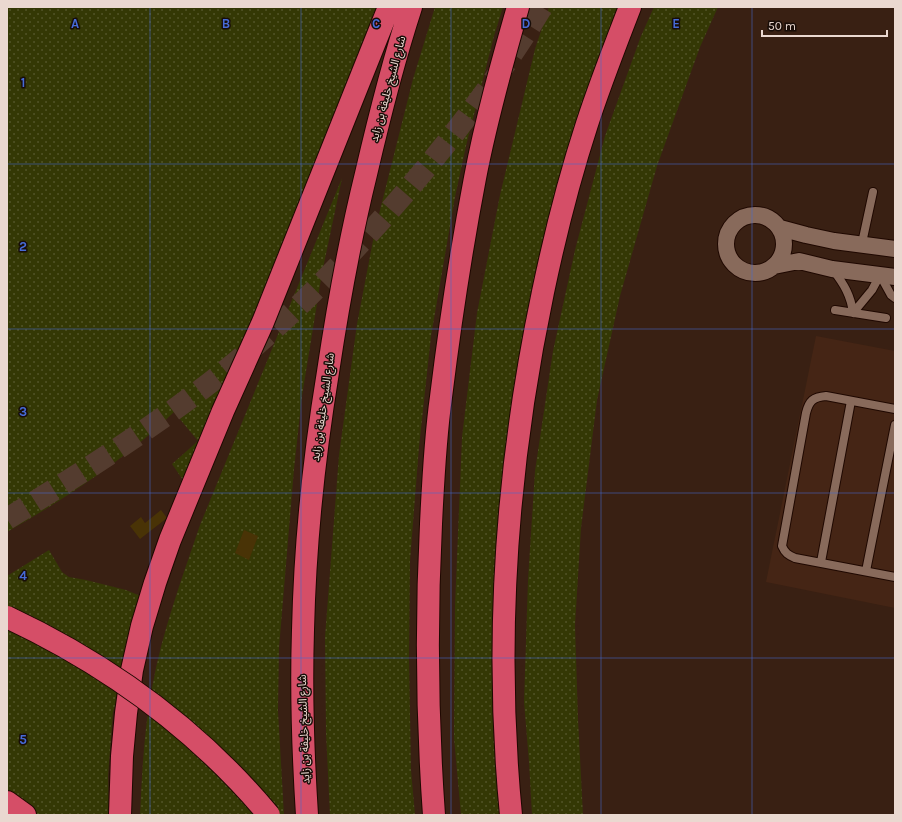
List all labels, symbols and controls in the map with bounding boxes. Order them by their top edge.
scale bar [762,12,887,38]
text: A [71,16,79,31]
text: B [222,16,230,31]
text: C [372,16,380,31]
text: D [522,16,531,31]
text: E [672,16,680,31]
text: 50 m [768,19,796,33]
street label: شارع الشيخ خليفة بن زايد [368,34,409,144]
text: 1 [21,75,25,90]
text: 2 [19,239,27,254]
street label: شارع الشيخ خليفة بن زايد [309,352,338,462]
text: 3 [19,404,27,419]
text: 4 [19,568,27,583]
street label: شارع الشيخ خليفة بن زايد [296,674,313,784]
text: 5 [19,732,27,747]

